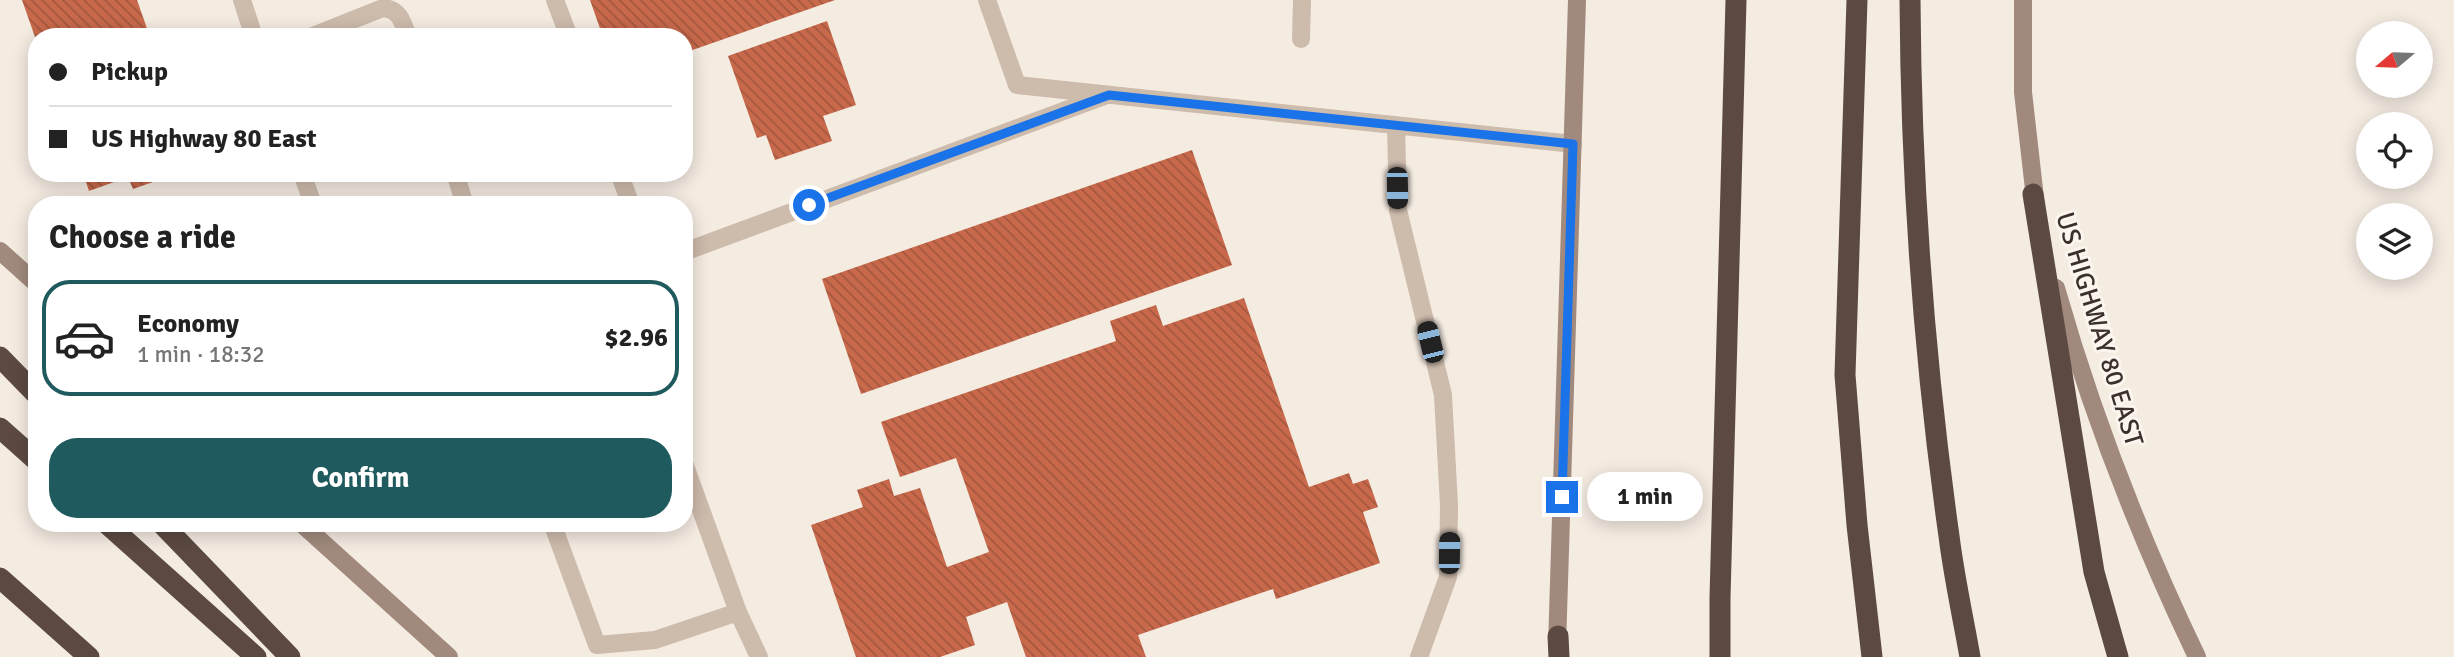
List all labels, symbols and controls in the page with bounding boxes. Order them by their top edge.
north arrow [2356,21,2432,98]
map controls [2356,21,2433,280]
text: Pickup [91,56,168,88]
button: locate [2356,112,2433,189]
text: US Highway 80 East [91,123,317,155]
car [1387,167,1408,209]
route start [793,189,825,221]
button: layers [2356,203,2433,280]
street label: US HIGHWAY 80 EAST [2048,209,2150,450]
text: Choose a ride [49,218,236,257]
icon: car [53,307,116,370]
text: Economy [137,308,239,340]
car [1415,319,1446,365]
text: $2.96 [604,322,668,354]
text: 1 min · 18:32 [137,340,265,369]
button: Confirm [49,438,672,518]
callout: 1 min [1586,472,1702,522]
route end [1546,481,1578,513]
text: 1 min [1617,482,1673,511]
car [1439,532,1460,574]

